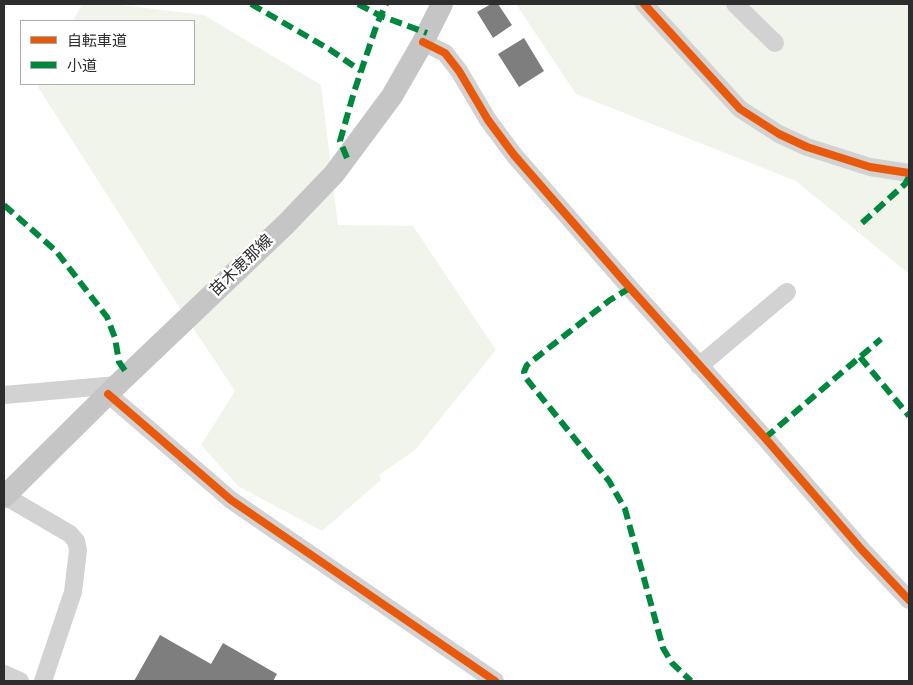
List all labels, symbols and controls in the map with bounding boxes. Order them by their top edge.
legend [20,20,195,85]
text: 自転車道 [67,32,127,51]
text: 小道 [67,57,97,76]
street label: 苗木恵那線 [207,231,277,301]

